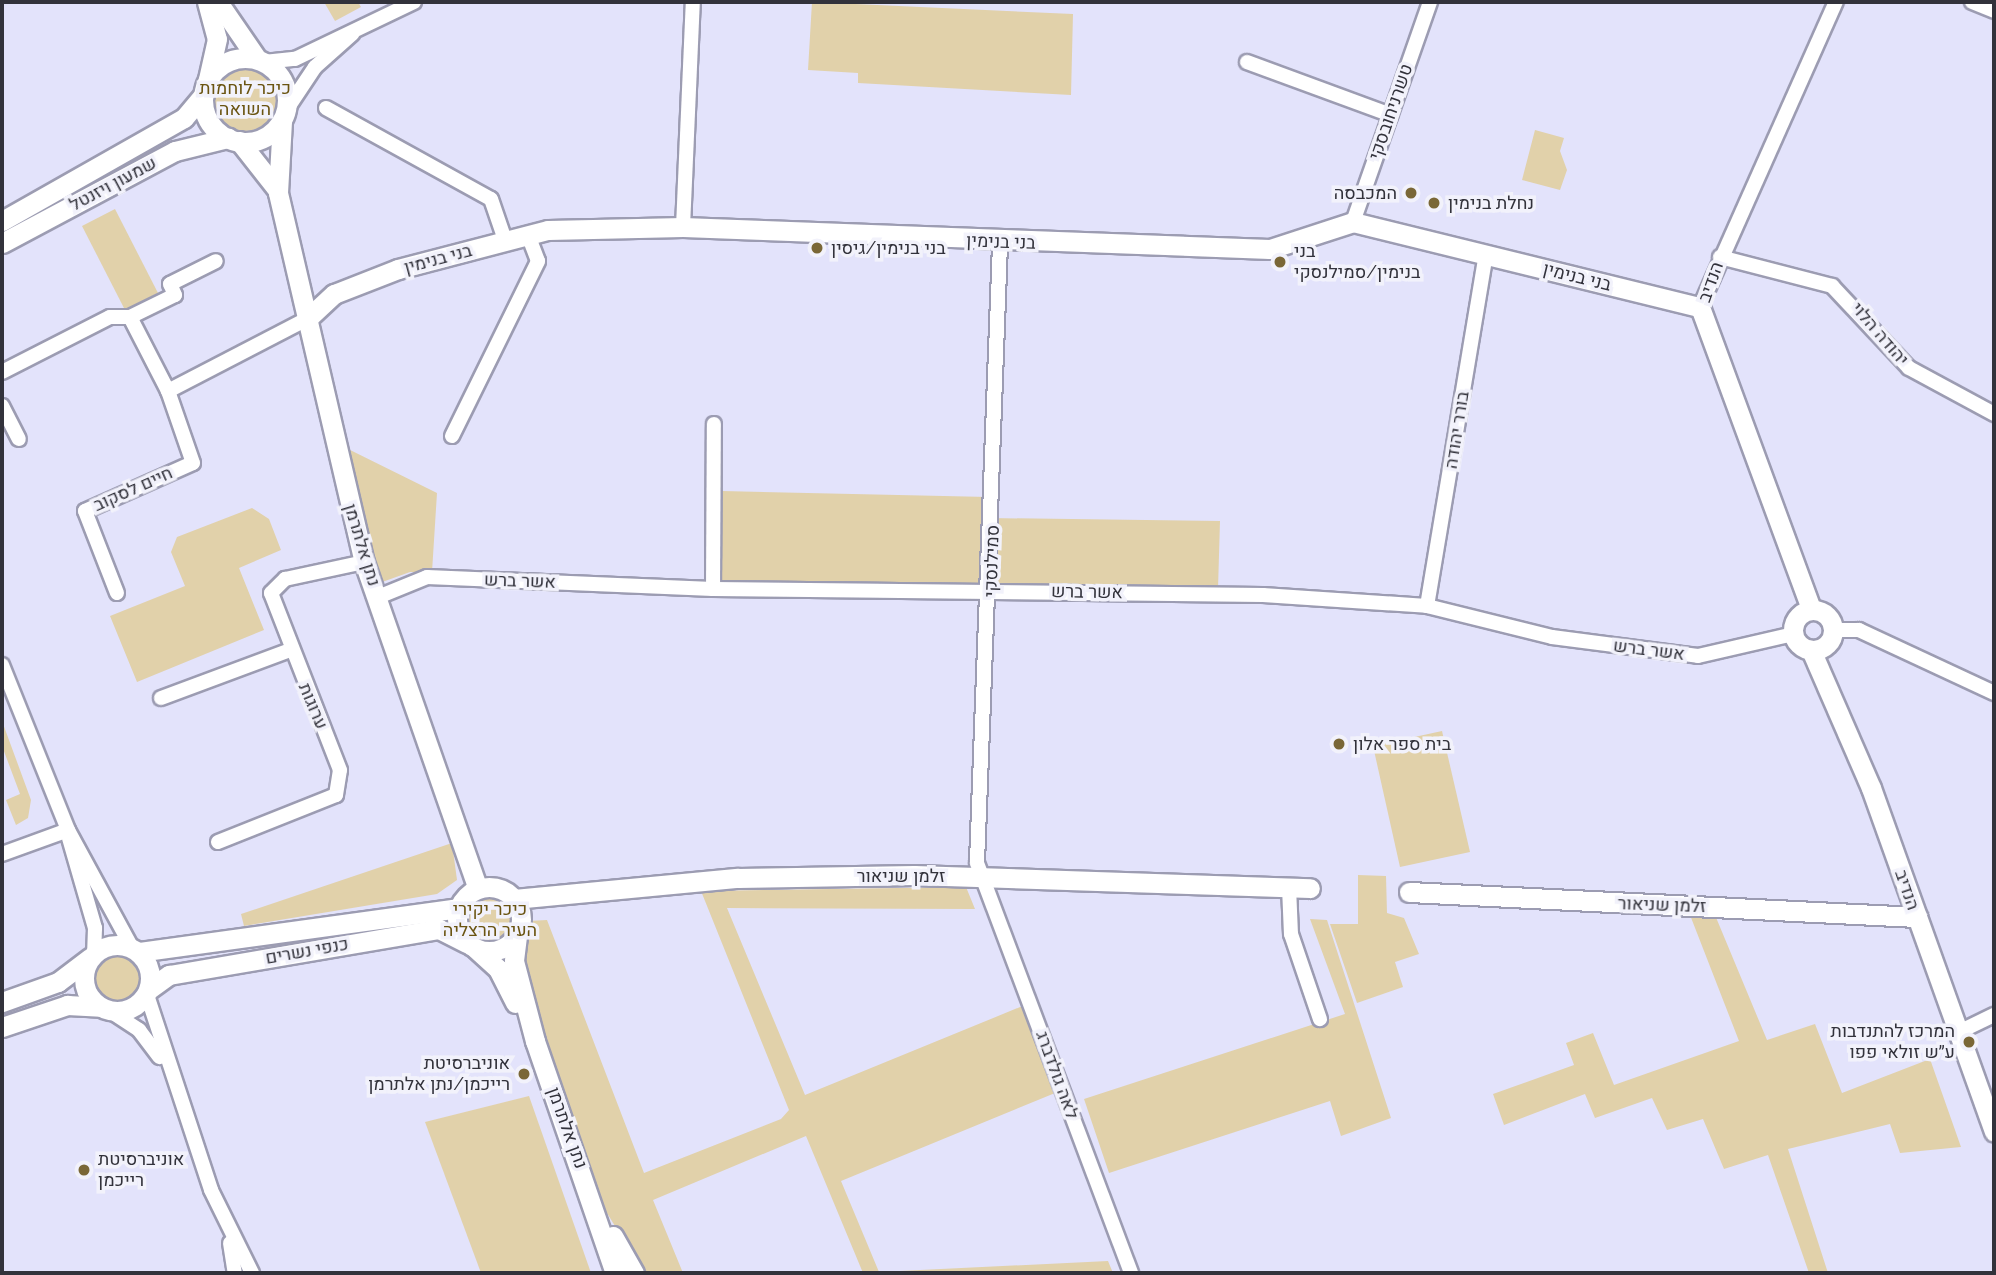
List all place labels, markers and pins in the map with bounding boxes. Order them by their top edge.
place label: המכבסה [1334,182,1397,204]
marker: המכבסה [1403,185,1419,201]
place label: נחלת בנימין [1448,192,1534,214]
marker: נחלת בנימין [1426,195,1442,211]
place label: בני בנימין/גיסין [831,237,946,259]
marker: בני בנימין/גיסין [809,240,825,256]
place label: בני בנימין/סמילנסקי [1294,241,1421,284]
marker: בני בנימין/סמילנסקי [1272,254,1288,270]
place label: בית ספר אלון [1353,733,1451,755]
marker: בית ספר אלון [1331,736,1347,752]
place label: המרכז להתנדבות ע״ש זולאי פפו [1831,1021,1955,1064]
marker: המרכז להתנדבות ע״ש זולאי פפו [1961,1034,1977,1050]
place label: אוניברסיטת רייכמן/נתן אלתרמן [368,1053,510,1096]
marker: אוניברסיטת רייכמן/נתן אלתרמן [516,1066,532,1082]
place label: אוניברסיטת רייכמן [98,1149,184,1192]
marker: אוניברסיטת רייכמן [76,1162,92,1178]

